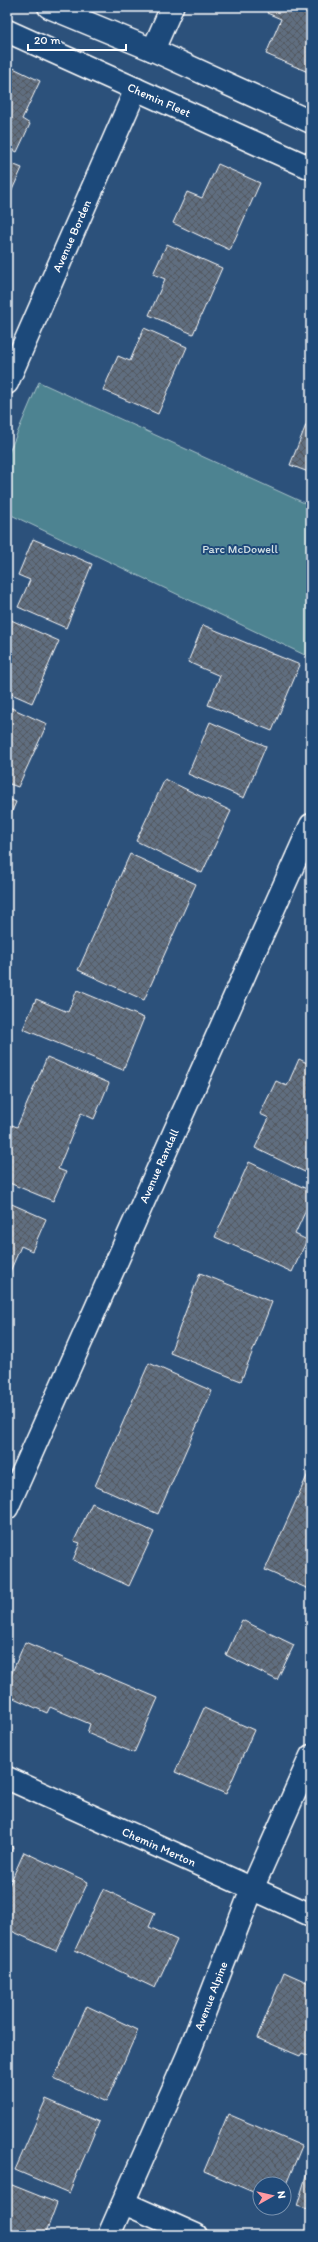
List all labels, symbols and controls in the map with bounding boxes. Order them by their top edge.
scale bar [28,26,126,52]
text: 20 m [34,33,61,47]
street label: Chemin Fleet [125,80,193,120]
street label: Avenue Borden [50,197,94,274]
park label: Parc McDowell [202,542,278,556]
street label: Avenue Randall [136,1126,182,1205]
street label: Chemin Merton [120,1824,198,1870]
street label: Avenue Alpine [191,1959,231,2033]
north arrow [252,2176,292,2216]
text: N [274,2190,288,2199]

